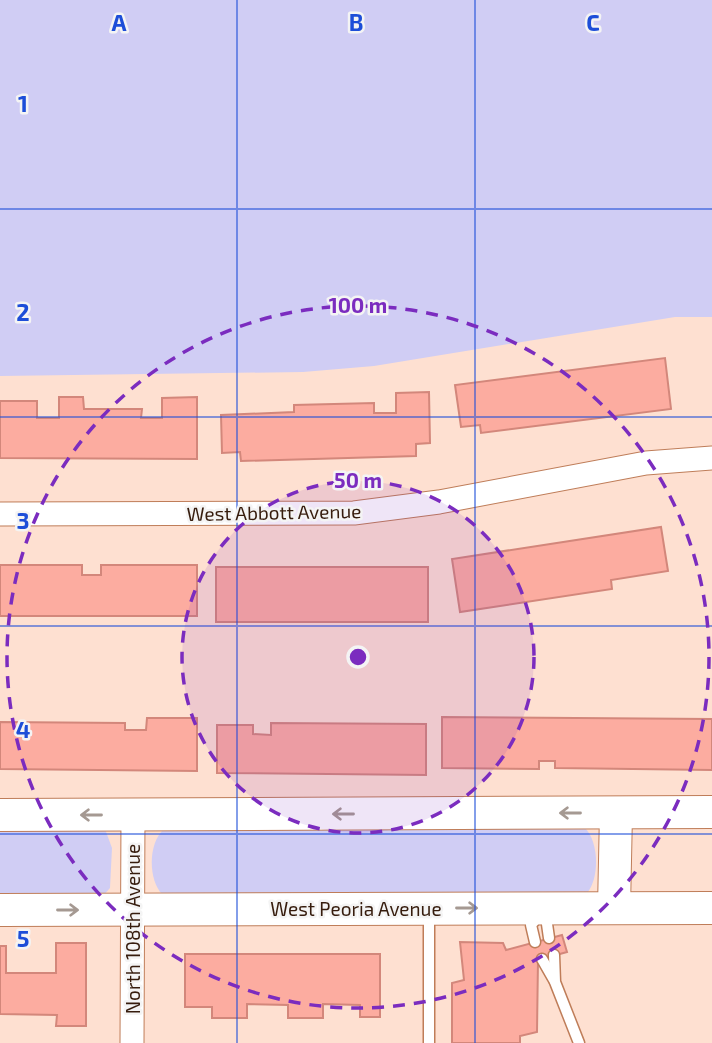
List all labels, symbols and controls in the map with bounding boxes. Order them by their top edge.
text: A [111,8,127,36]
text: B [349,8,363,36]
text: C [586,8,600,36]
text: 1 [18,89,28,117]
text: 100 m [329,292,387,317]
text: 2 [16,298,30,326]
text: 50 m [334,467,382,492]
street label: West Abbott Avenue [186,499,362,525]
text: 3 [16,506,30,534]
centre of rings [346,645,370,669]
text: 4 [16,715,30,743]
one-way arrow [559,806,582,820]
one-way arrow [332,807,355,821]
one-way arrow [80,808,103,822]
street label: North 108th Avenue [121,844,144,1014]
street label: West Peoria Avenue [270,897,442,920]
one-way arrow [455,901,478,915]
one-way arrow [56,903,79,917]
text: 5 [17,924,29,952]

